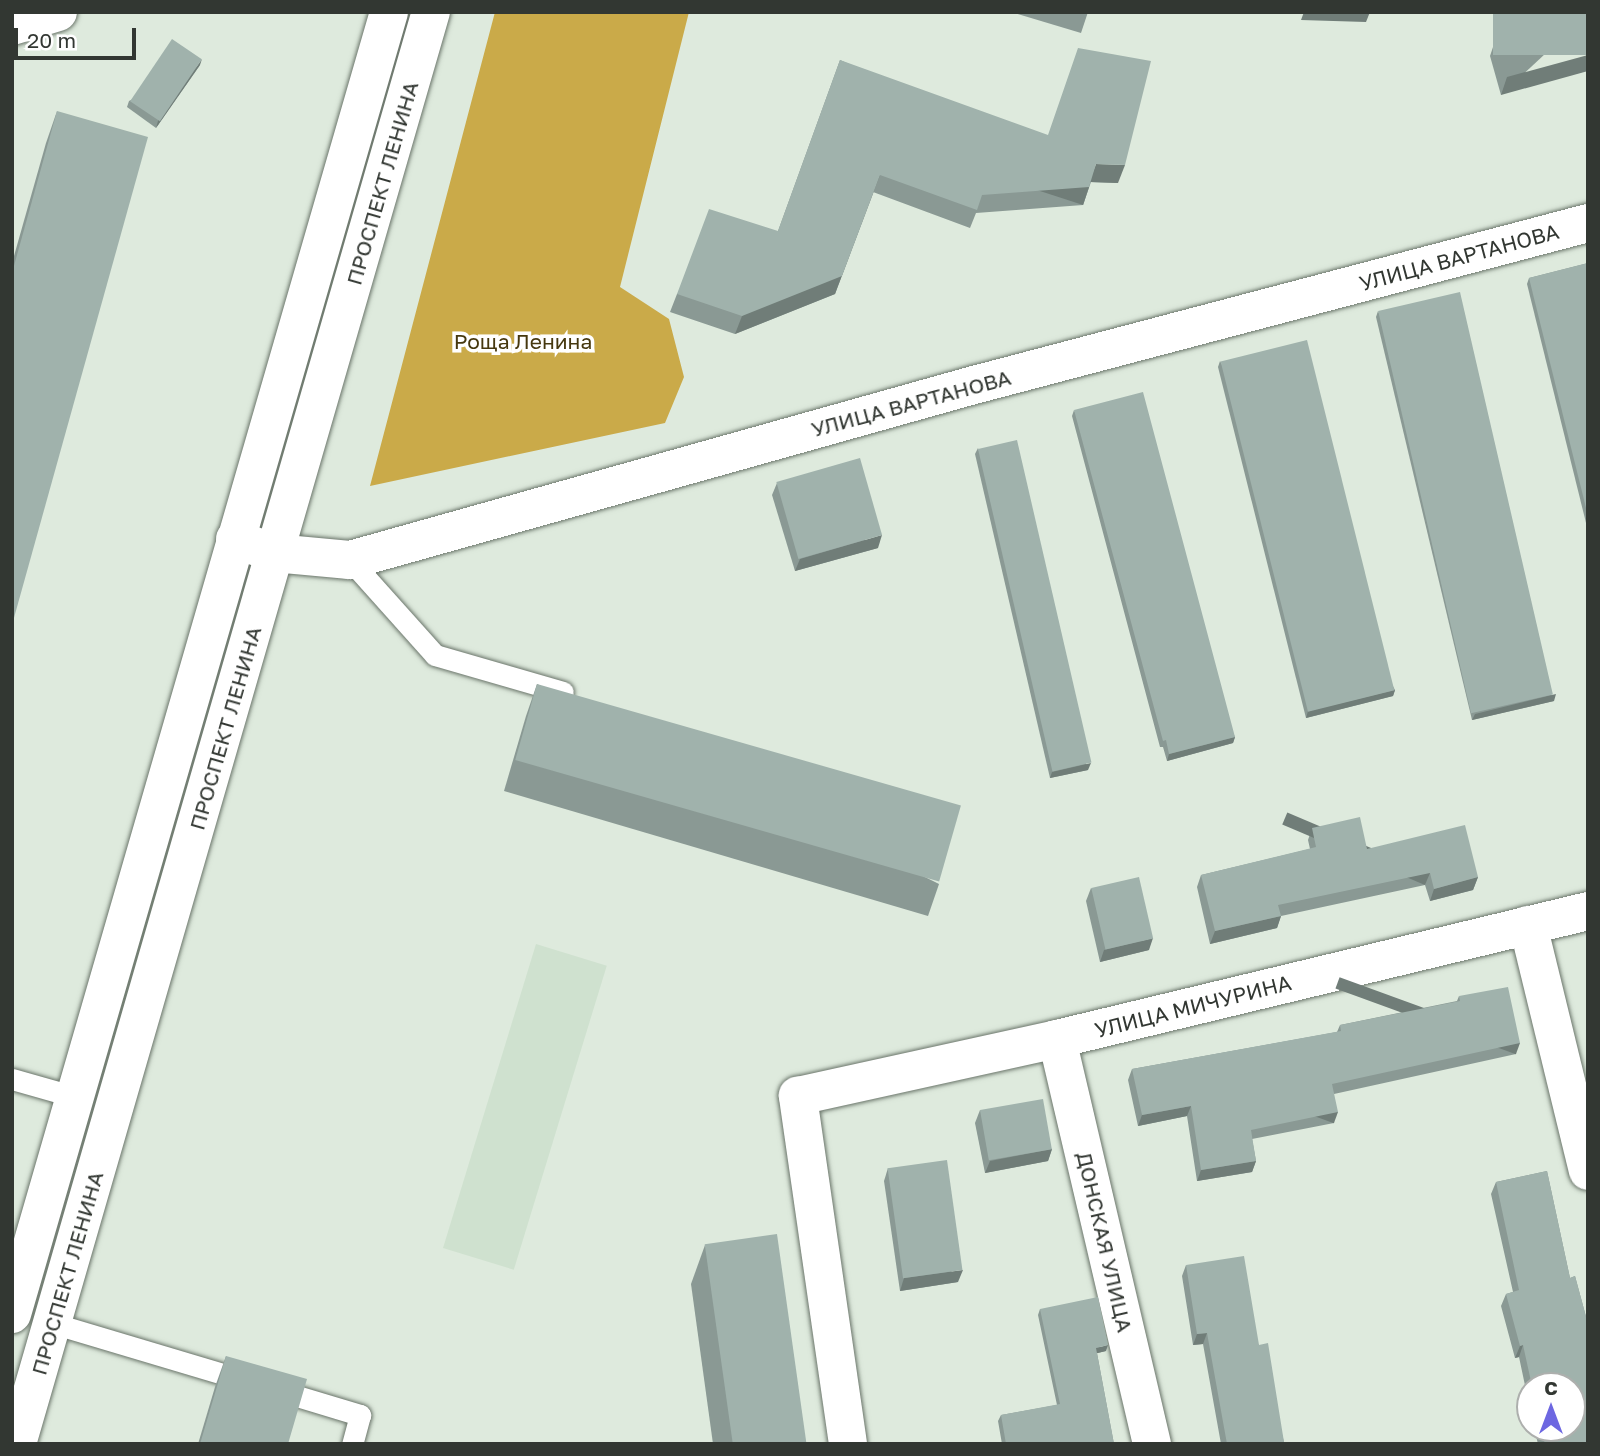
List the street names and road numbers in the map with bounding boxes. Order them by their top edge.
street label: ПРОСПЕКТ ЛЕНИНА [341,78,423,288]
street label: УЛИЦА ВАРТАНОВА [1356,218,1562,296]
street label: УЛИЦА ВАРТАНОВА [808,364,1014,442]
street label: ПРОСПЕКТ ЛЕНИНА [184,623,266,833]
street label: УЛИЦА МИЧУРИНА [1092,969,1294,1043]
street label: ДОНСКАЯ УЛИЦА [1072,1149,1138,1335]
street label: ПРОСПЕКТ ЛЕНИНА [26,1168,108,1378]

